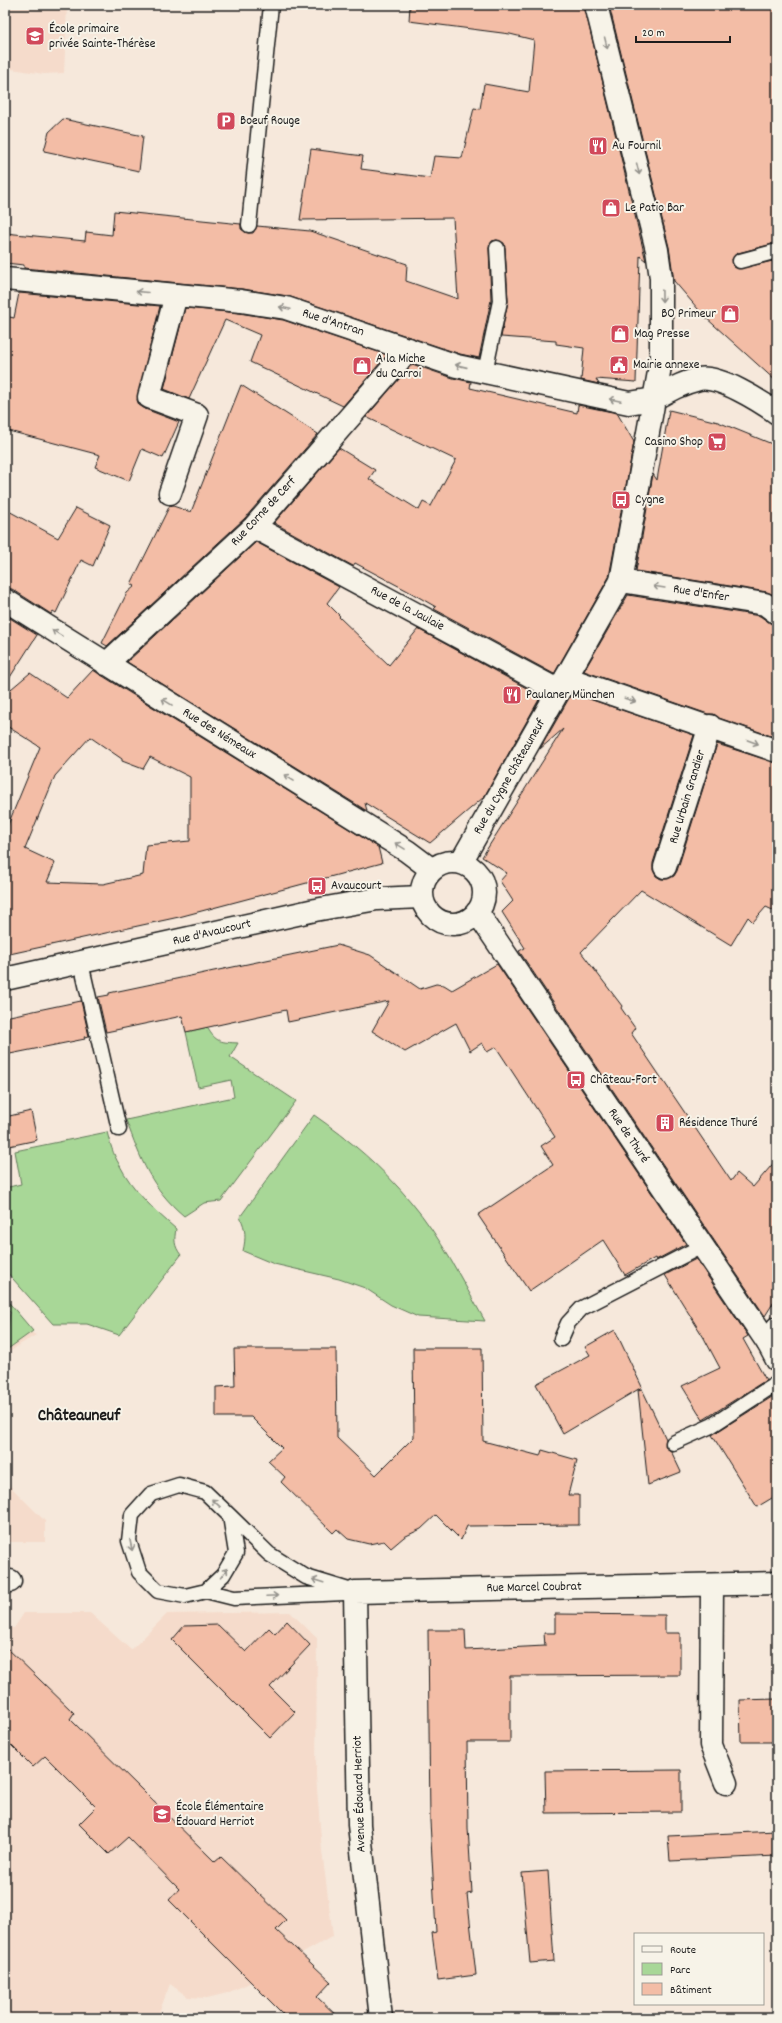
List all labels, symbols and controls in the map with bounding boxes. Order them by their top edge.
scale bar [636,18,730,44]
place label: École primaire privée Sainte-Thérèse [49,20,156,54]
school or university icon: École primaire privée Sainte-Thérèse [24,25,46,47]
text: 20 m [642,25,665,42]
one-way arrow [603,36,610,49]
parking icon: Boeuf Rouge [215,110,237,132]
place label: Boeuf Rouge [240,112,300,131]
restaurant icon: Au Fournil [587,135,609,157]
place label: Au Fournil [612,137,661,156]
one-way arrow [634,162,642,175]
shop icon: Le Patio Bar [600,197,622,219]
place label: Le Patio Bar [625,199,684,218]
one-way arrow [135,288,148,296]
one-way arrow [658,289,666,302]
shop icon: BO Primeur [719,303,741,325]
one-way arrow [278,304,291,312]
street label: Rue d'Antran [300,304,366,342]
place label: BO Primeur [661,305,716,324]
shop icon: Mag Presse [609,323,631,345]
place label: Mag Presse [634,325,690,344]
place label: A la Miche du Carroi [376,350,425,384]
public building icon: Mairie annexe [608,354,630,376]
shop icon: A la Miche du Carroi [351,355,373,377]
place label: Mairie annexe [633,356,700,375]
one-way arrow [455,362,468,370]
one-way arrow [609,395,622,403]
supermarket icon: Casino Shop [706,431,728,453]
place label: Casino Shop [644,433,703,452]
street label: Rue Corne de Cerf [227,473,301,551]
bus stop icon: Cygne [610,489,632,511]
place label: Cygne [635,491,664,510]
street label: Rue d'Enfer [672,580,730,608]
street label: Rue de la Jaulaie [367,582,448,637]
one-way arrow [653,583,666,591]
one-way arrow [51,628,63,636]
restaurant icon: Paulaner München [501,684,523,706]
place label: Paulaner München [526,686,614,705]
one-way arrow [624,696,636,704]
one-way arrow [161,697,173,705]
street label: Rue des Némeaux [178,704,260,764]
street label: Rue du Cygne Châteauneuf [469,715,551,838]
one-way arrow [746,739,759,746]
street label: Rue Urbain Grandier [665,748,711,846]
one-way arrow [283,773,295,781]
one-way arrow [394,842,406,850]
bus stop icon: Avaucourt [306,875,328,897]
place label: Avaucourt [331,877,382,896]
street label: Rue d'Avaucourt [171,915,253,951]
bus stop icon: Château-Fort [565,1069,587,1091]
place label: Château-Fort [590,1071,657,1090]
street label: Rue de Thuré [603,1105,654,1168]
building icon: Résidence Thuré [654,1112,676,1134]
place label: Résidence Thuré [679,1114,758,1133]
district label: Châteauneuf [38,1405,121,1429]
one-way arrow [211,1498,221,1508]
one-way arrow [128,1538,136,1551]
one-way arrow [220,1568,228,1579]
one-way arrow [312,1577,325,1584]
street label: Rue Marcel Coubrat [486,1578,582,1598]
one-way arrow [265,1593,278,1600]
street label: Avenue Édouard Herriot [348,1735,372,1853]
place label: École Élémentaire Édouard Herriot [176,1798,264,1832]
school or university icon: École Élémentaire Édouard Herriot [151,1803,173,1825]
legend [634,1933,764,2005]
text: Route [670,1942,696,1959]
text: Parc [670,1962,691,1979]
text: Bâtiment [670,1982,712,1999]

